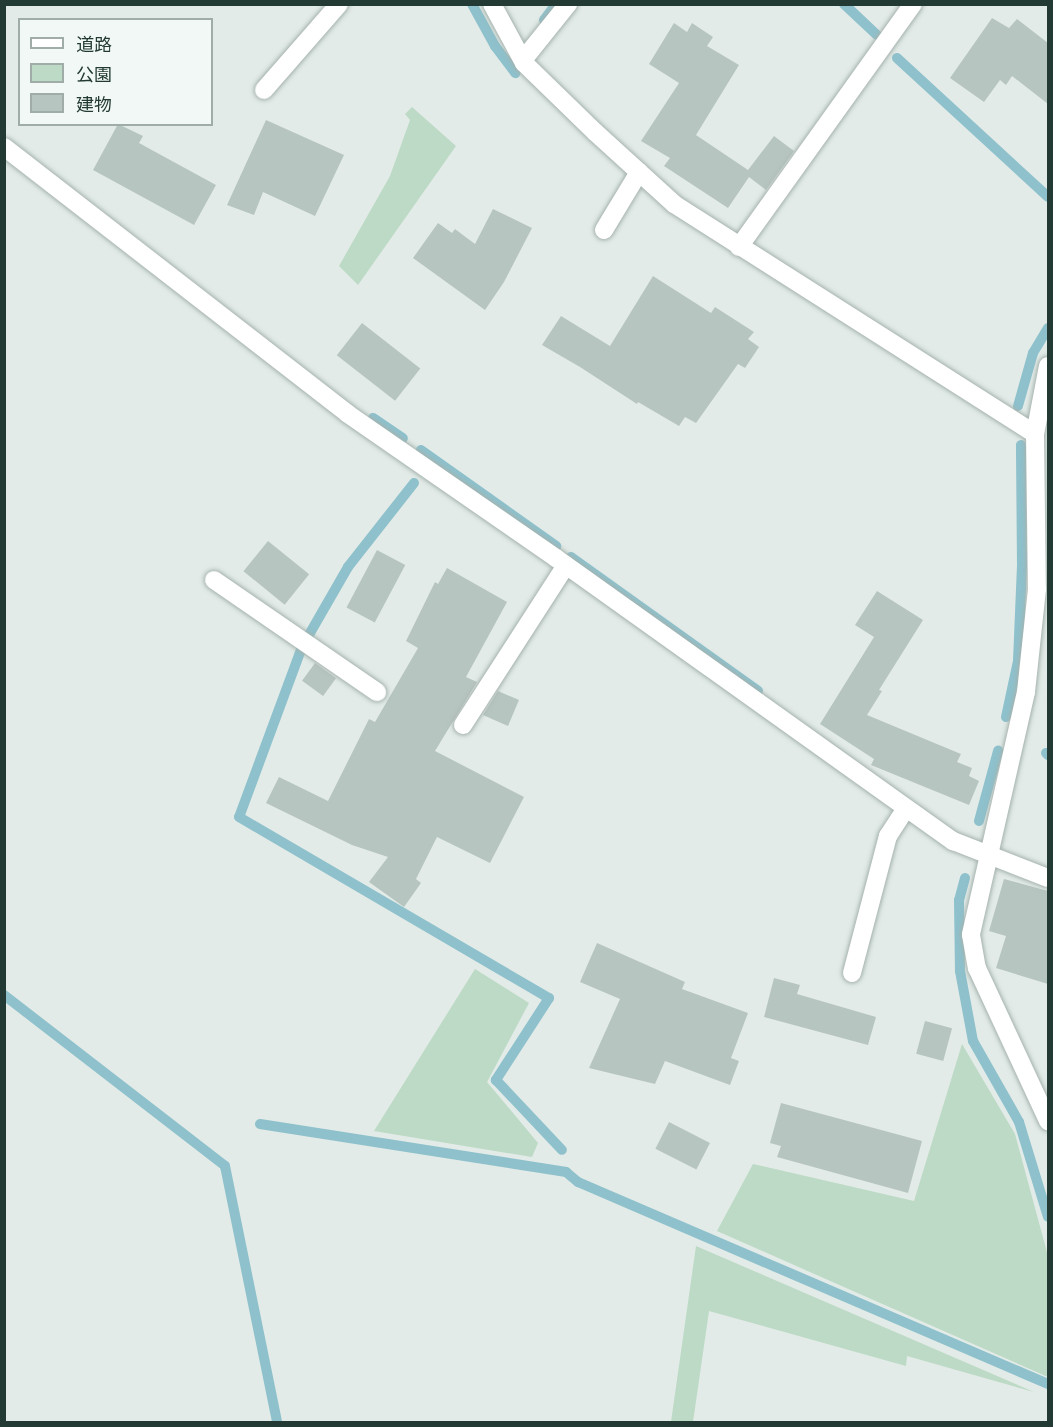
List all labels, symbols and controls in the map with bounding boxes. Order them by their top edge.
legend [18,18,213,126]
text: 道路 [76,34,112,55]
text: 公園 [76,64,112,85]
text: 建物 [76,94,112,115]

